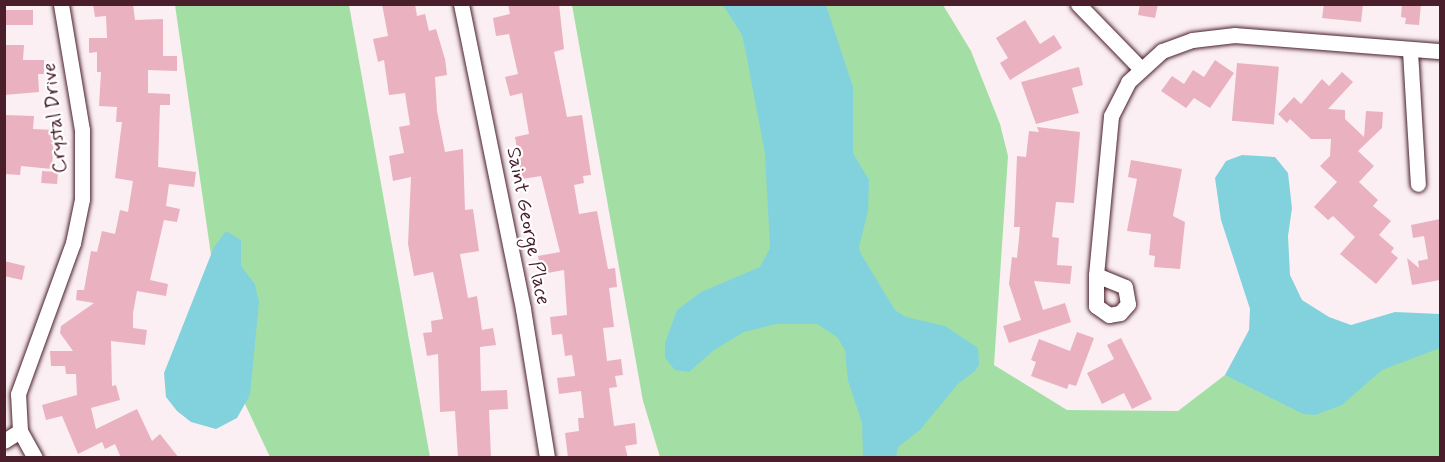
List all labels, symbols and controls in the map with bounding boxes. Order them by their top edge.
street label: Crystal Drive [37,62,73,174]
street label: Saint George Place [501,145,555,307]

